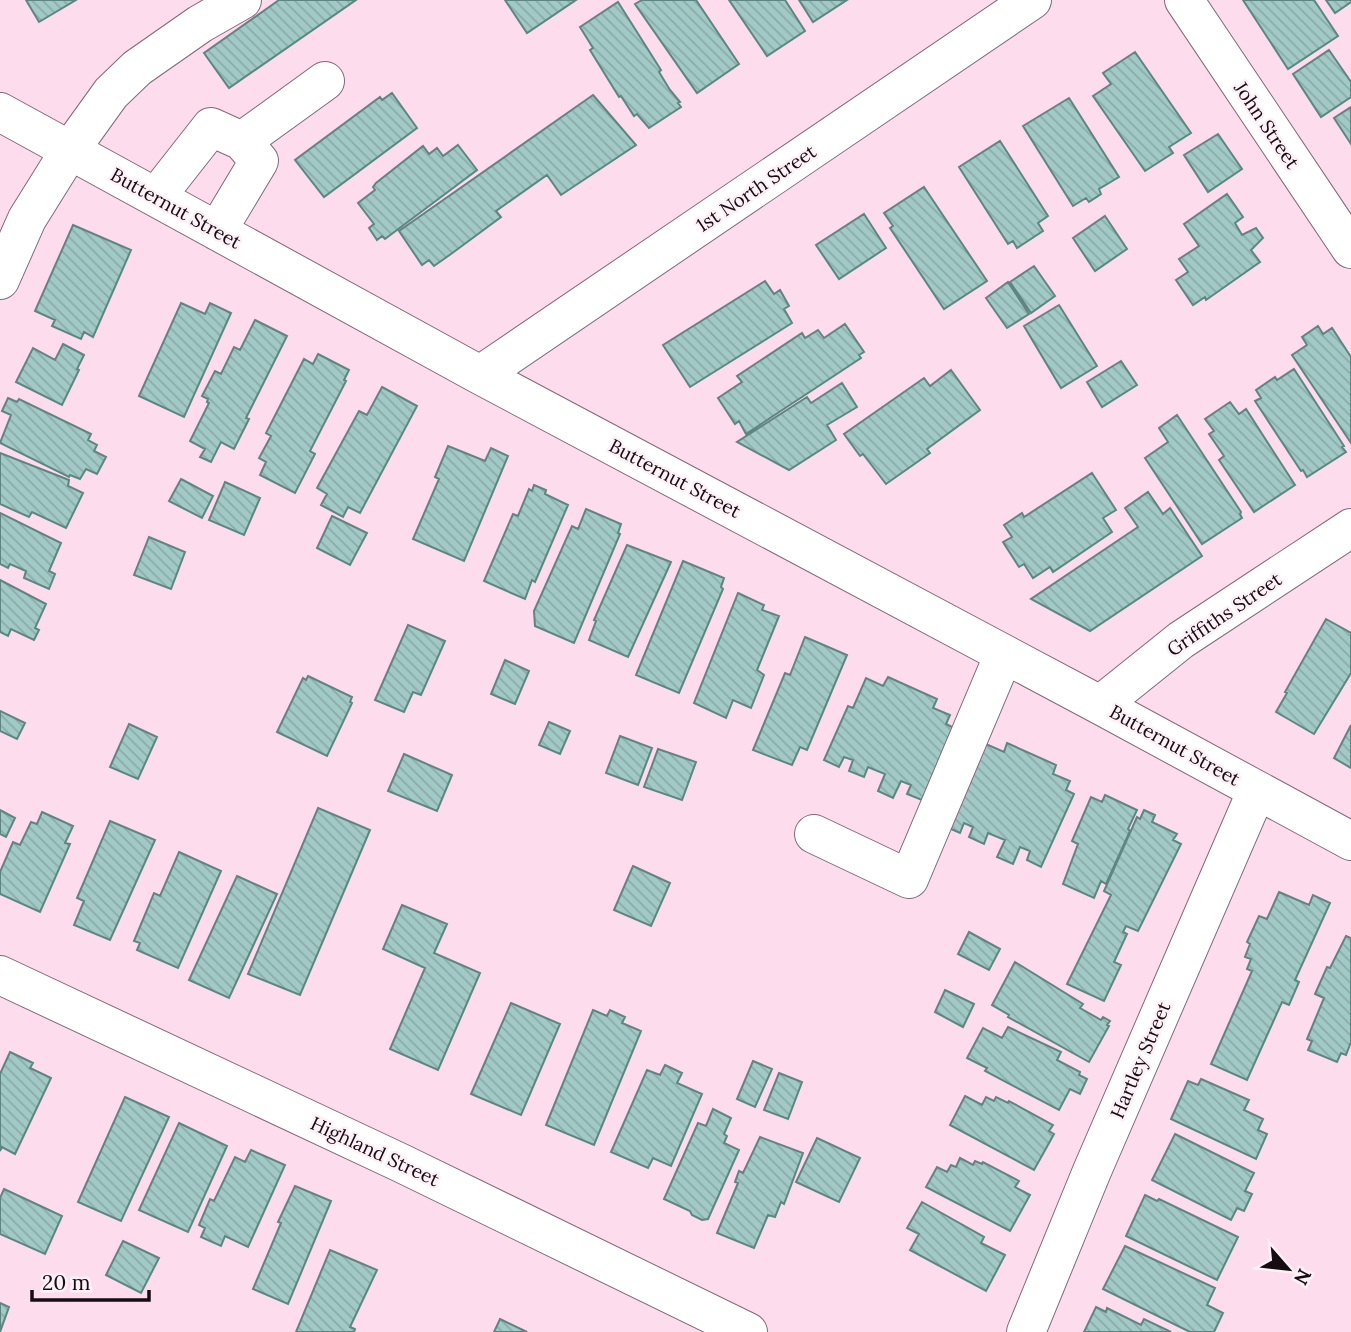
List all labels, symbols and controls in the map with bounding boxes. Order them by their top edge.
street label: John Street [1229,76,1305,174]
street label: 1st North Street [691,139,821,237]
street label: Butternut Street [107,162,246,254]
street label: Butternut Street [605,433,745,523]
street label: Griffiths Street [1162,566,1286,661]
street label: Butternut Street [1106,699,1245,791]
street label: Hartley Street [1105,997,1176,1122]
street label: Highland Street [307,1111,444,1192]
north arrow [1253,1234,1323,1304]
scale bar [32,1258,149,1302]
text: N [1289,1265,1317,1289]
text: 20 m [42,1269,91,1296]

